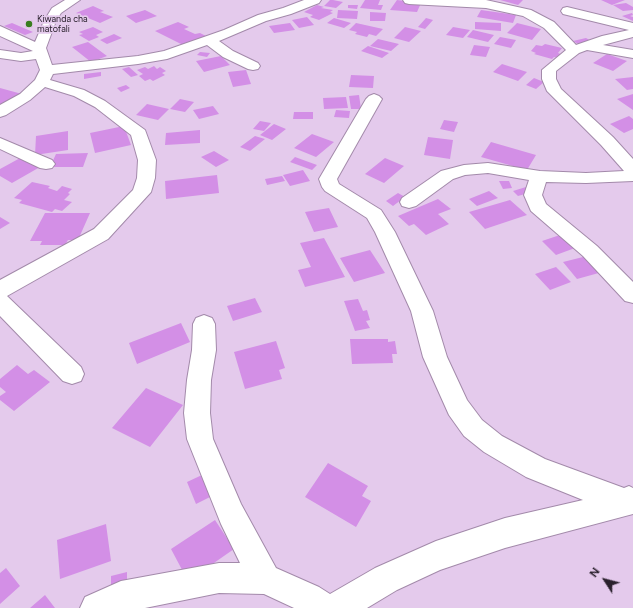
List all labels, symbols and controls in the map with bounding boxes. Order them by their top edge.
place label: Kiwanda cha matofali [37,14,88,35]
marker: Kiwanda cha matofali [24,19,34,29]
north arrow [585,560,625,600]
text: N [587,565,603,580]

